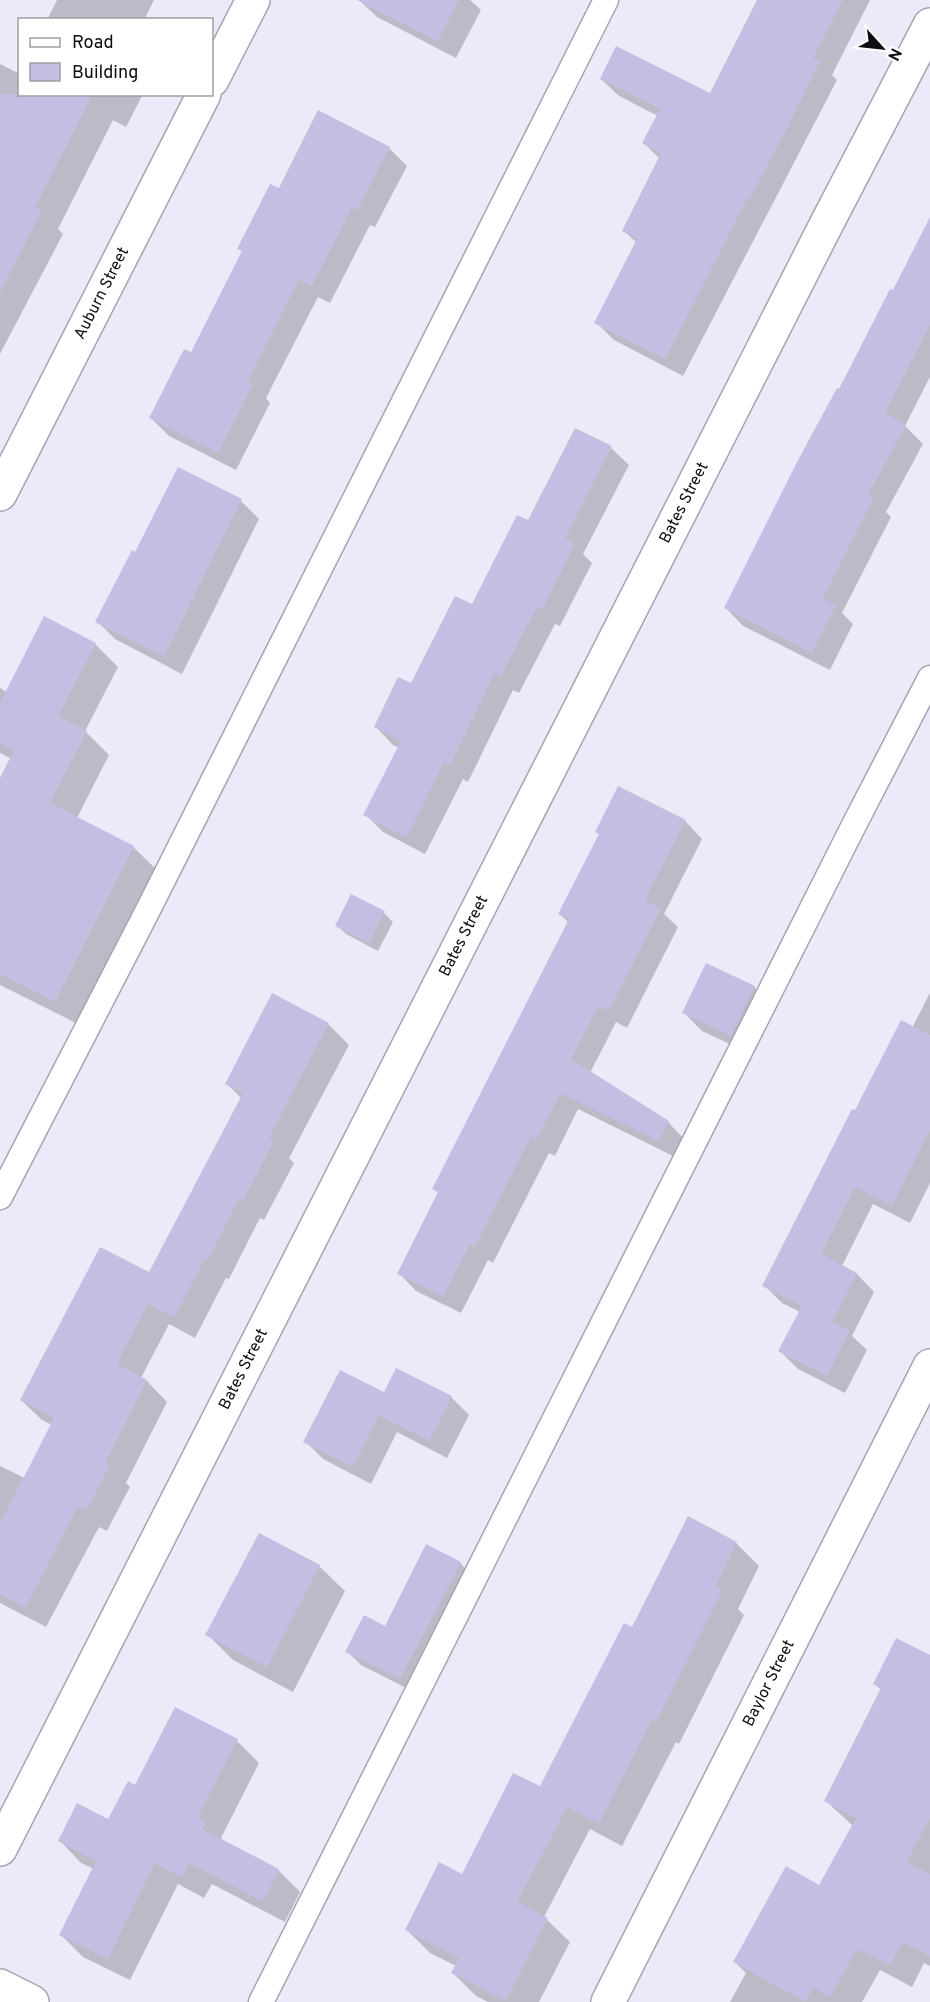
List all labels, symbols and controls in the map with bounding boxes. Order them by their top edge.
legend [18,18,213,96]
north arrow [852,18,912,78]
text: Road [72,32,114,55]
text: N [882,44,905,64]
text: Building [72,62,138,85]
street label: Auburn Street [70,244,134,343]
street label: Bates Street [656,459,714,547]
street label: Bates Street [435,892,493,980]
street label: Bates Street [215,1325,273,1413]
street label: Baylor Street [739,1637,800,1730]

